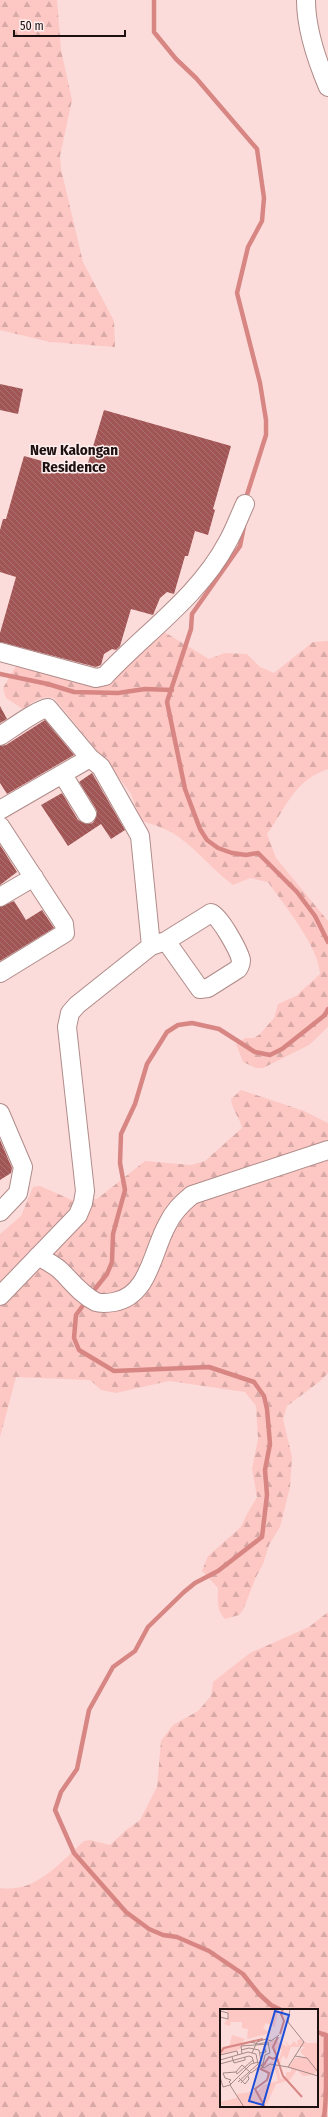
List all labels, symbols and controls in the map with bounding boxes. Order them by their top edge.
scale bar [14,12,125,38]
text: 50 m [20,19,44,33]
district label: New Kalongan Residence [30,441,118,476]
inset map [220,2009,318,2107]

